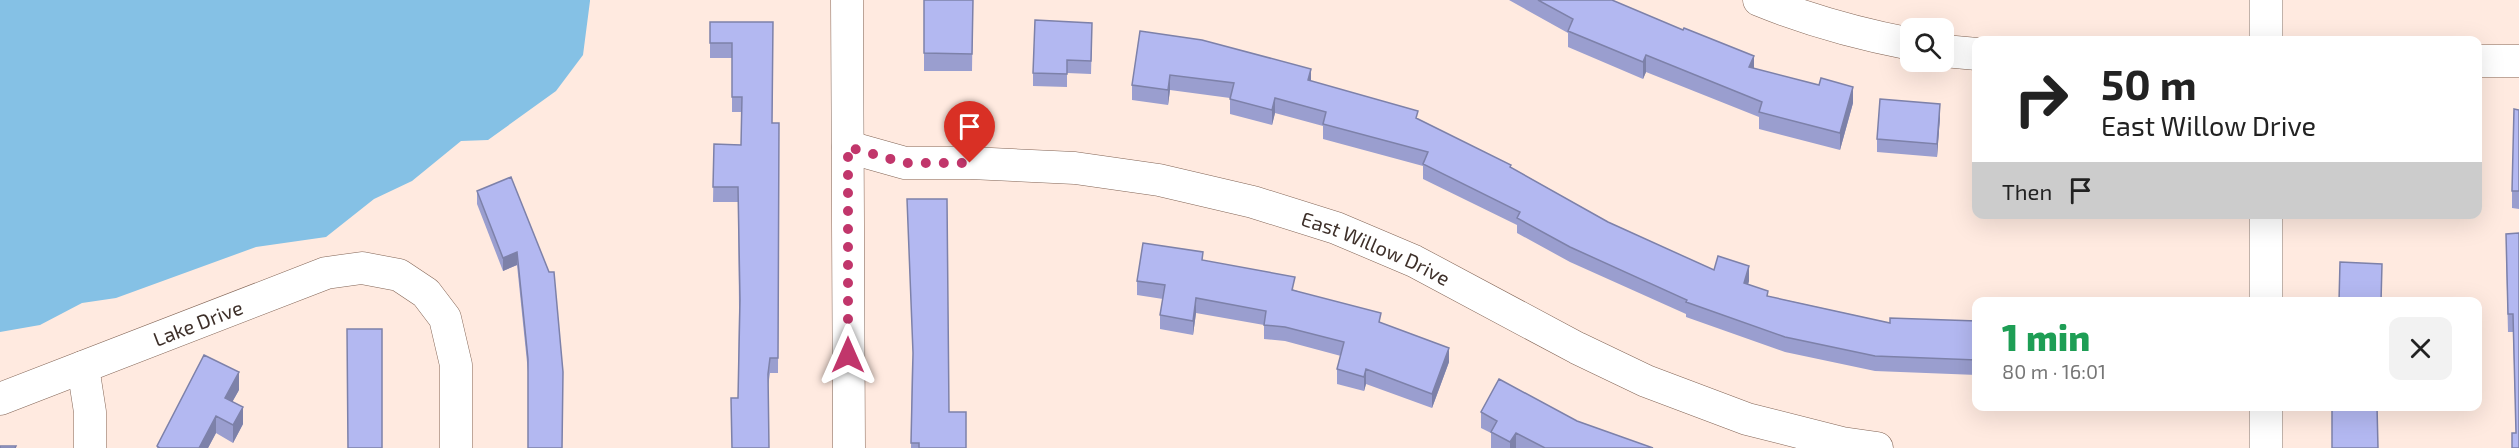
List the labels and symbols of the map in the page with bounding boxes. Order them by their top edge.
pin [944,101,995,163]
street label: East Willow Drive [1299,206,1454,290]
street label: Lake Drive [150,294,246,351]
position arrow [816,323,880,387]

